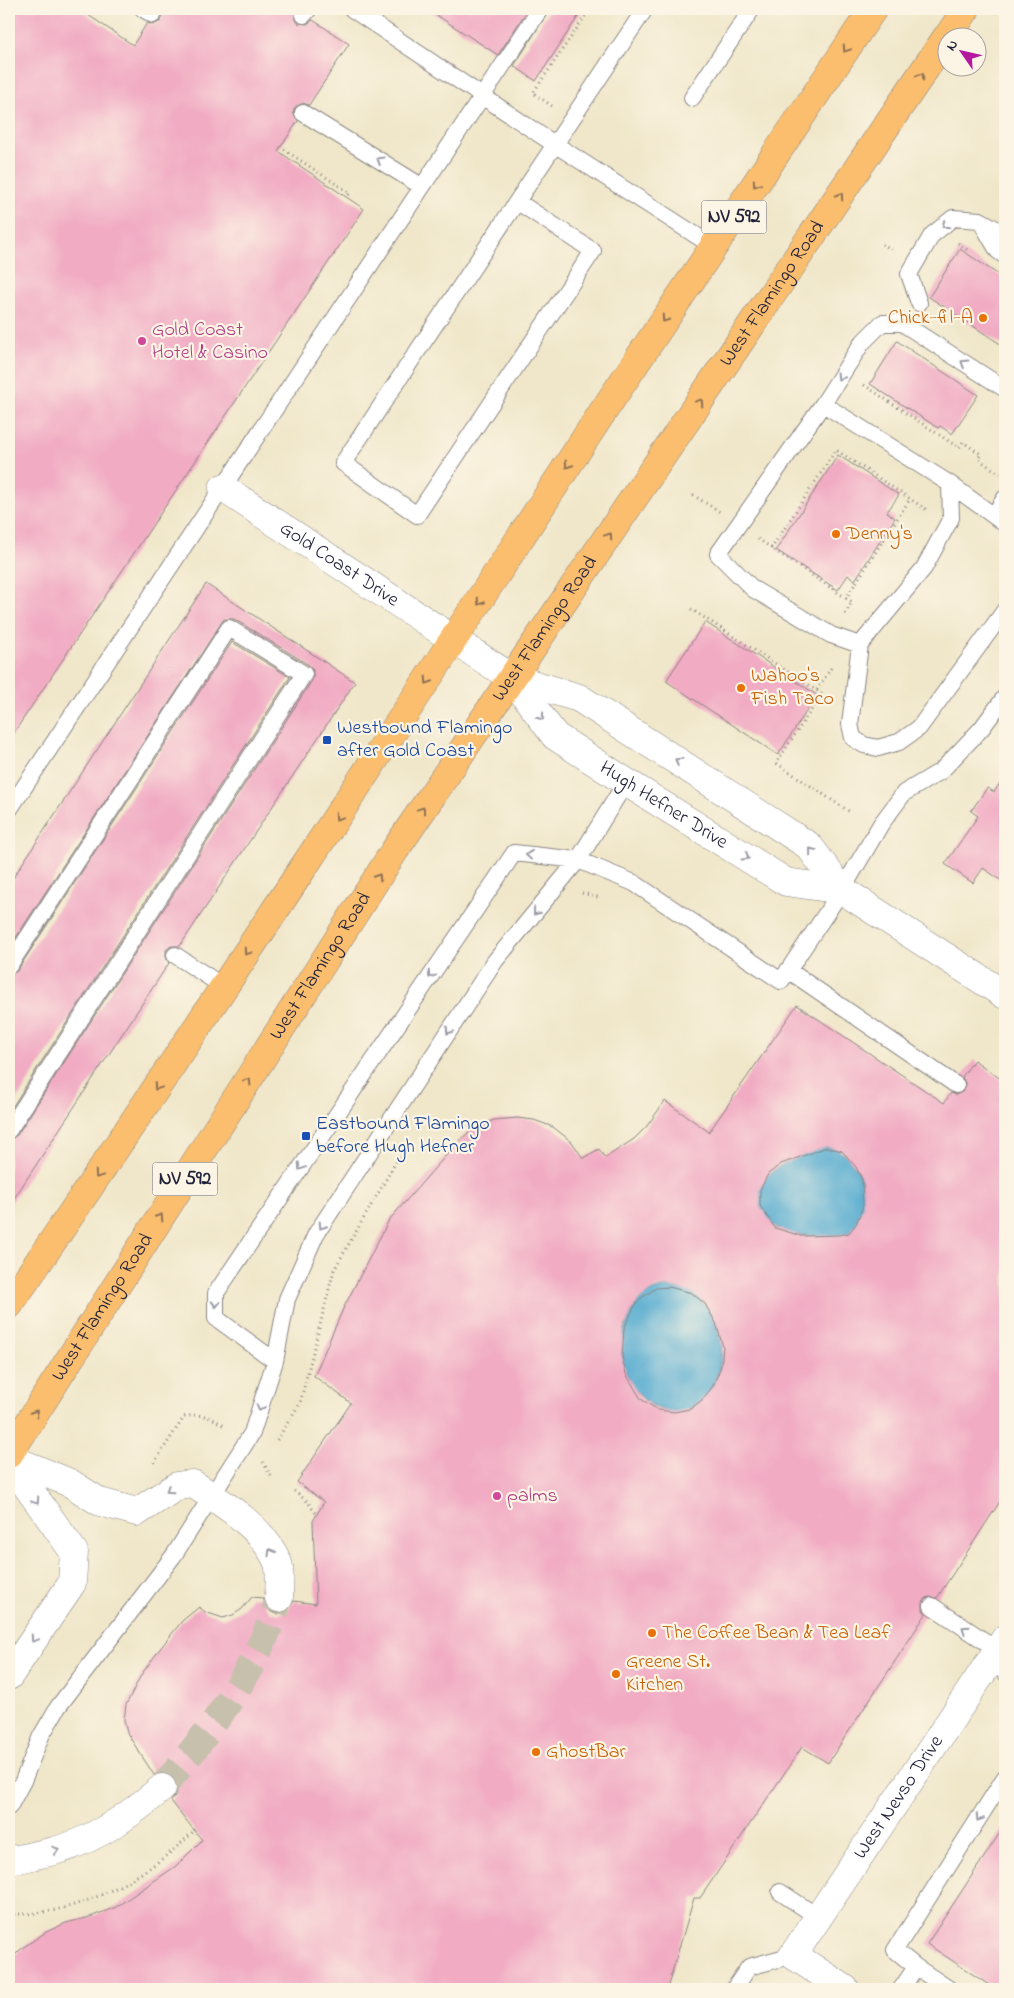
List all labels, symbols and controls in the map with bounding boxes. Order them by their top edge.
north arrow [936,28,986,78]
text: N [941,36,964,55]
one-way arrow [843,44,852,53]
one-way arrow [915,73,924,82]
one-way arrow [376,157,385,167]
one-way arrow [753,179,762,188]
one-way arrow [834,192,844,201]
road number: NV 592 [702,200,766,233]
street label: West Flamingo Road [713,215,832,372]
one-way arrow [942,219,951,227]
place label: Chick-fil-A [888,304,973,333]
marker: Chick-fil-A [977,312,989,324]
one-way arrow [662,314,671,323]
place label: Gold Coast Hotel & Casino [152,316,268,368]
marker: Gold Coast Hotel & Casino [136,335,148,347]
one-way arrow [960,359,969,369]
one-way arrow [836,372,846,381]
one-way arrow [694,398,703,408]
one-way arrow [565,460,575,469]
street label: Gold Coast Drive [274,514,405,614]
place label: Denny's [845,520,913,549]
marker: Denny's [830,528,842,540]
one-way arrow [603,532,612,542]
street label: West Flamingo Road [485,550,605,708]
one-way arrow [477,596,486,605]
place label: Wahoo's Fish Taco [750,662,834,714]
one-way arrow [424,676,434,685]
marker: Wahoo's Fish Taco [735,682,747,694]
one-way arrow [535,711,544,721]
place label: Westbound Flamingo after Gold Coast [337,714,512,766]
marker: Westbound Flamingo after Gold Coast [321,734,333,746]
street label: Hugh Hefner Drive [594,754,733,857]
one-way arrow [674,758,683,768]
one-way arrow [416,806,425,815]
one-way arrow [334,811,344,820]
one-way arrow [809,848,818,857]
one-way arrow [525,850,533,861]
one-way arrow [741,851,750,861]
one-way arrow [371,873,381,882]
street label: West Flamingo Road [263,886,379,1046]
one-way arrow [532,906,541,915]
one-way arrow [244,947,254,956]
one-way arrow [428,970,438,979]
one-way arrow [446,1026,455,1035]
one-way arrow [242,1077,251,1086]
one-way arrow [154,1082,164,1091]
place label: Eastbound Flamingo before Hugh Hefner [316,1110,490,1163]
marker: Eastbound Flamingo before Hugh Hefner [300,1130,312,1142]
road number: NV 592 [152,1162,218,1196]
one-way arrow [298,1162,307,1171]
one-way arrow [95,1169,104,1178]
one-way arrow [154,1214,164,1223]
one-way arrow [318,1220,328,1229]
street label: West Flamingo Road [45,1228,161,1387]
one-way arrow [211,1300,221,1308]
one-way arrow [256,1403,266,1412]
one-way arrow [29,1410,38,1419]
place label: palms [507,1482,558,1511]
one-way arrow [165,1484,174,1494]
marker: palms [491,1490,503,1502]
one-way arrow [30,1495,39,1505]
one-way arrow [267,1548,277,1557]
place label: The Coffee Bean & Tea Leaf [662,1619,891,1648]
one-way arrow [961,1625,970,1635]
marker: The Coffee Bean & Tea Leaf [646,1627,658,1639]
one-way arrow [31,1633,40,1643]
place label: Greene St. Kitchen [626,1648,710,1700]
marker: Greene St. Kitchen [610,1668,622,1680]
street label: West Nevso Drive [847,1729,951,1865]
place label: GhostBar [546,1738,627,1767]
marker: GhostBar [530,1746,542,1758]
one-way arrow [976,1812,985,1822]
one-way arrow [52,1846,60,1856]

